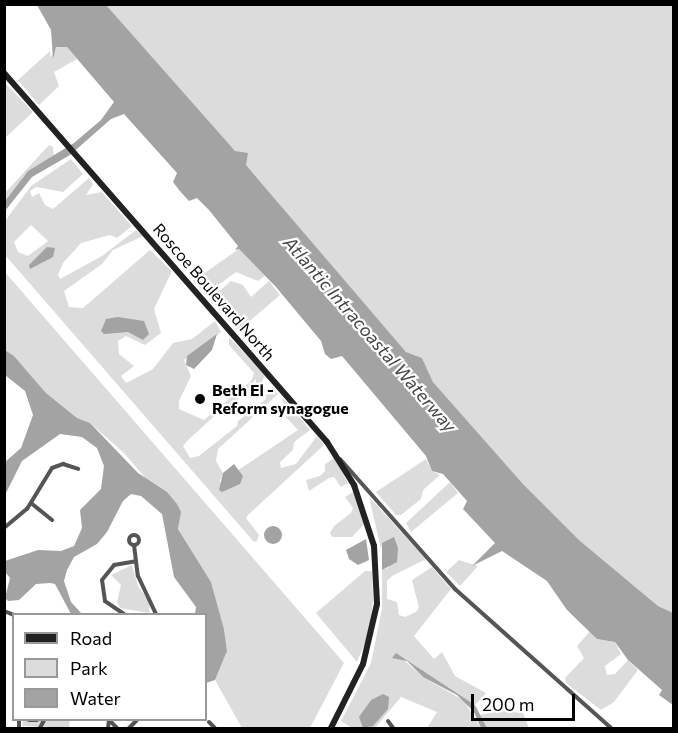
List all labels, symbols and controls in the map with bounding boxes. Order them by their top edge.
street label: Roscoe Boulevard North [149,219,279,365]
water label: Atlantic Intracoastal Waterway [279,232,461,436]
place label: Beth El - Reform synagogue [212,380,349,418]
marker: Beth El - Reform synagogue [193,392,207,406]
legend [12,613,207,721]
text: Road [70,627,112,649]
text: Park [70,657,108,679]
scale bar [474,682,578,720]
text: Water [70,687,121,709]
text: 200 m [482,693,535,715]

